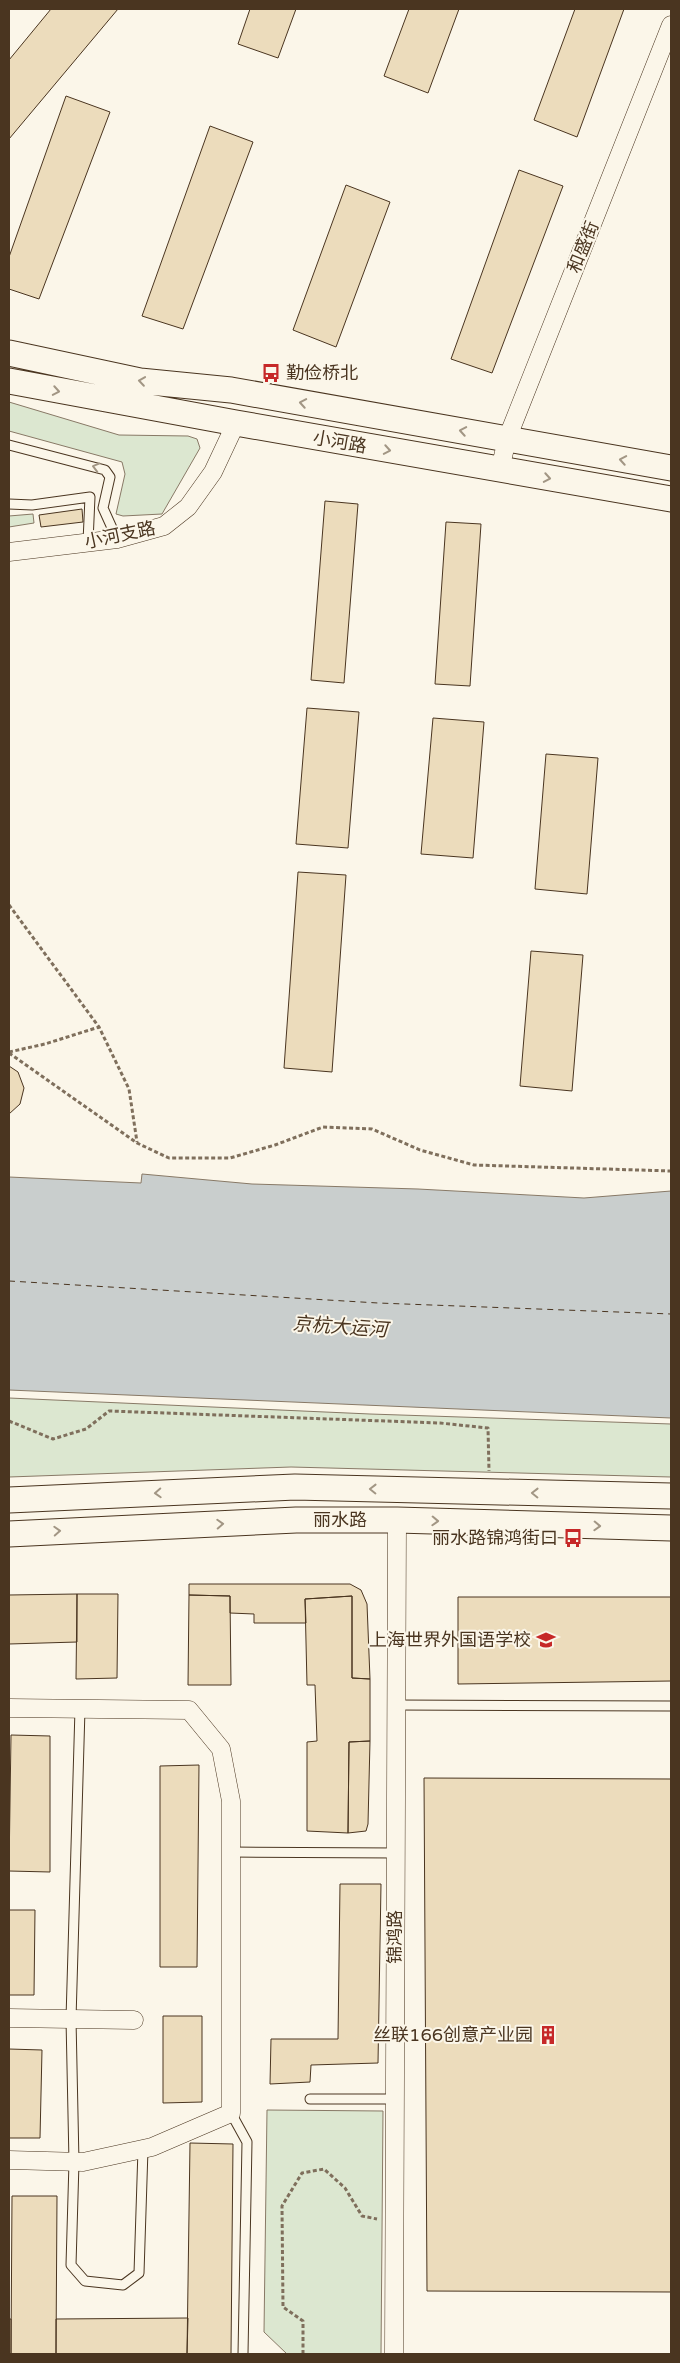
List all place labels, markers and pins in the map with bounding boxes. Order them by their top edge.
bus stop icon: 勤俭桥北 [260,362,282,384]
place label: 勤俭桥北 [286,362,358,384]
place label: 丽水路锦鸿街口 [432,1527,558,1549]
bus stop icon: 丽水路锦鸿街口 [562,1527,584,1549]
place label: 上海世界外国语学校 [369,1629,531,1651]
school or university icon: 上海世界外国语学校 [535,1629,557,1651]
place label: 丝联166创意产业园 [373,2024,533,2046]
building icon: 丝联166创意产业园 [537,2024,559,2046]

